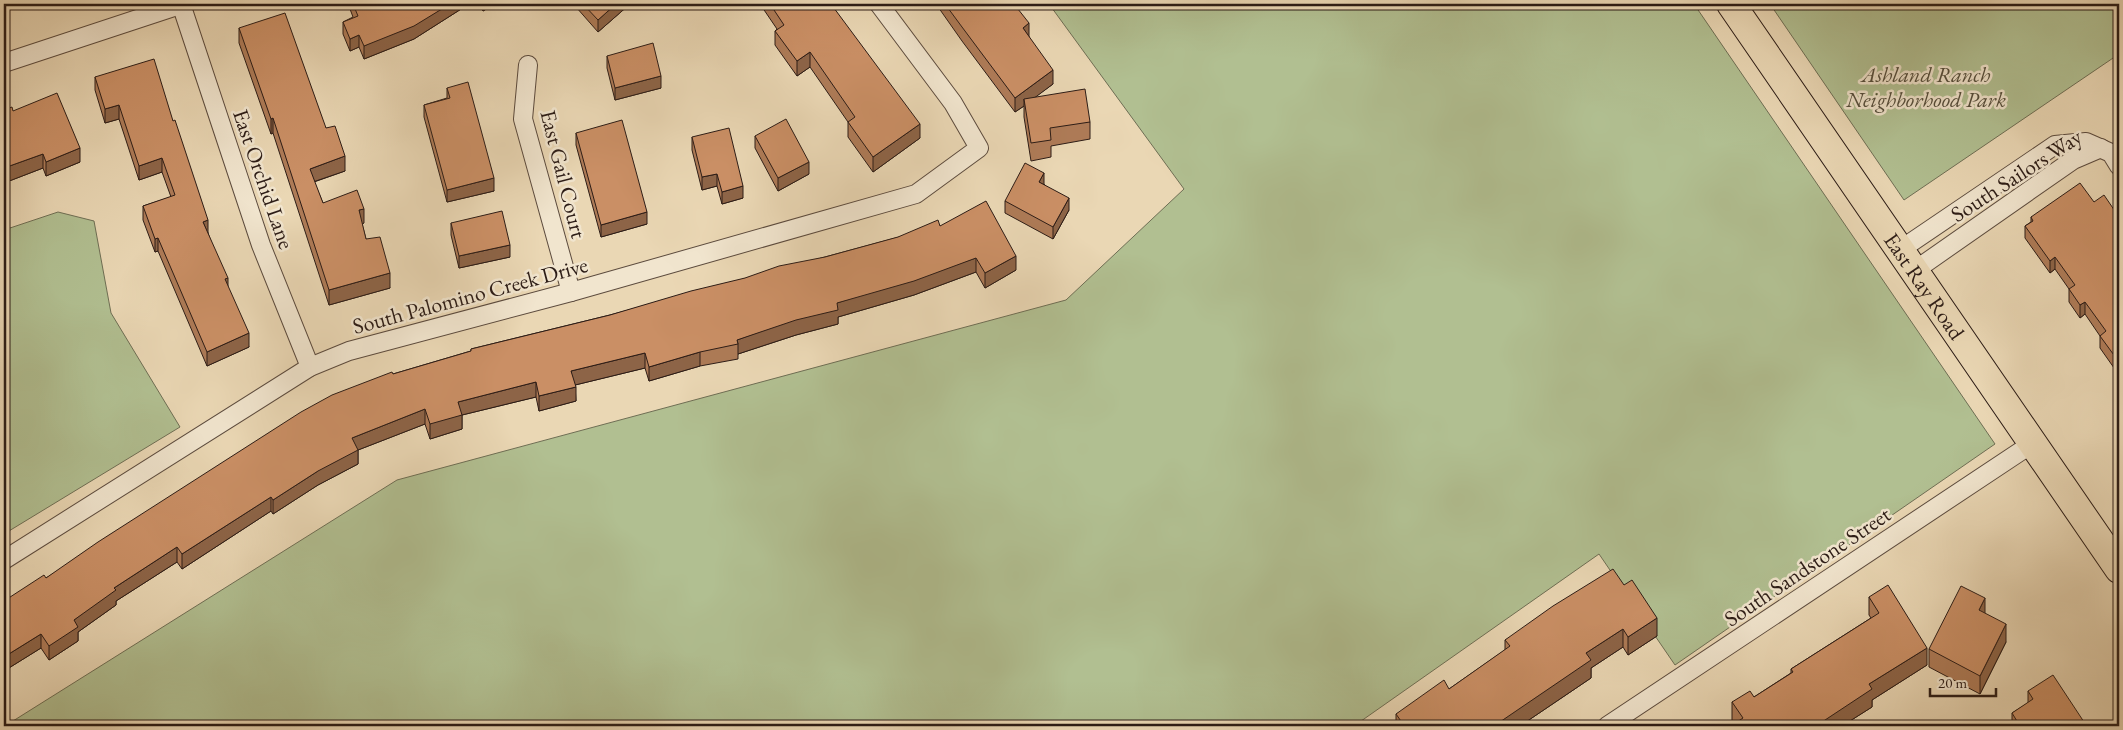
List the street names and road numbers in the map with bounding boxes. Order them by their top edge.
street label: East Orchid Lane [226,105,301,253]
street label: East Gail Court [534,107,593,241]
street label: South Sailors Way [1945,122,2088,229]
street label: East Ray Road [1877,227,1972,346]
street label: South Palomino Creek Drive [349,250,591,341]
street label: South Sandstone Street [1718,500,1896,633]

